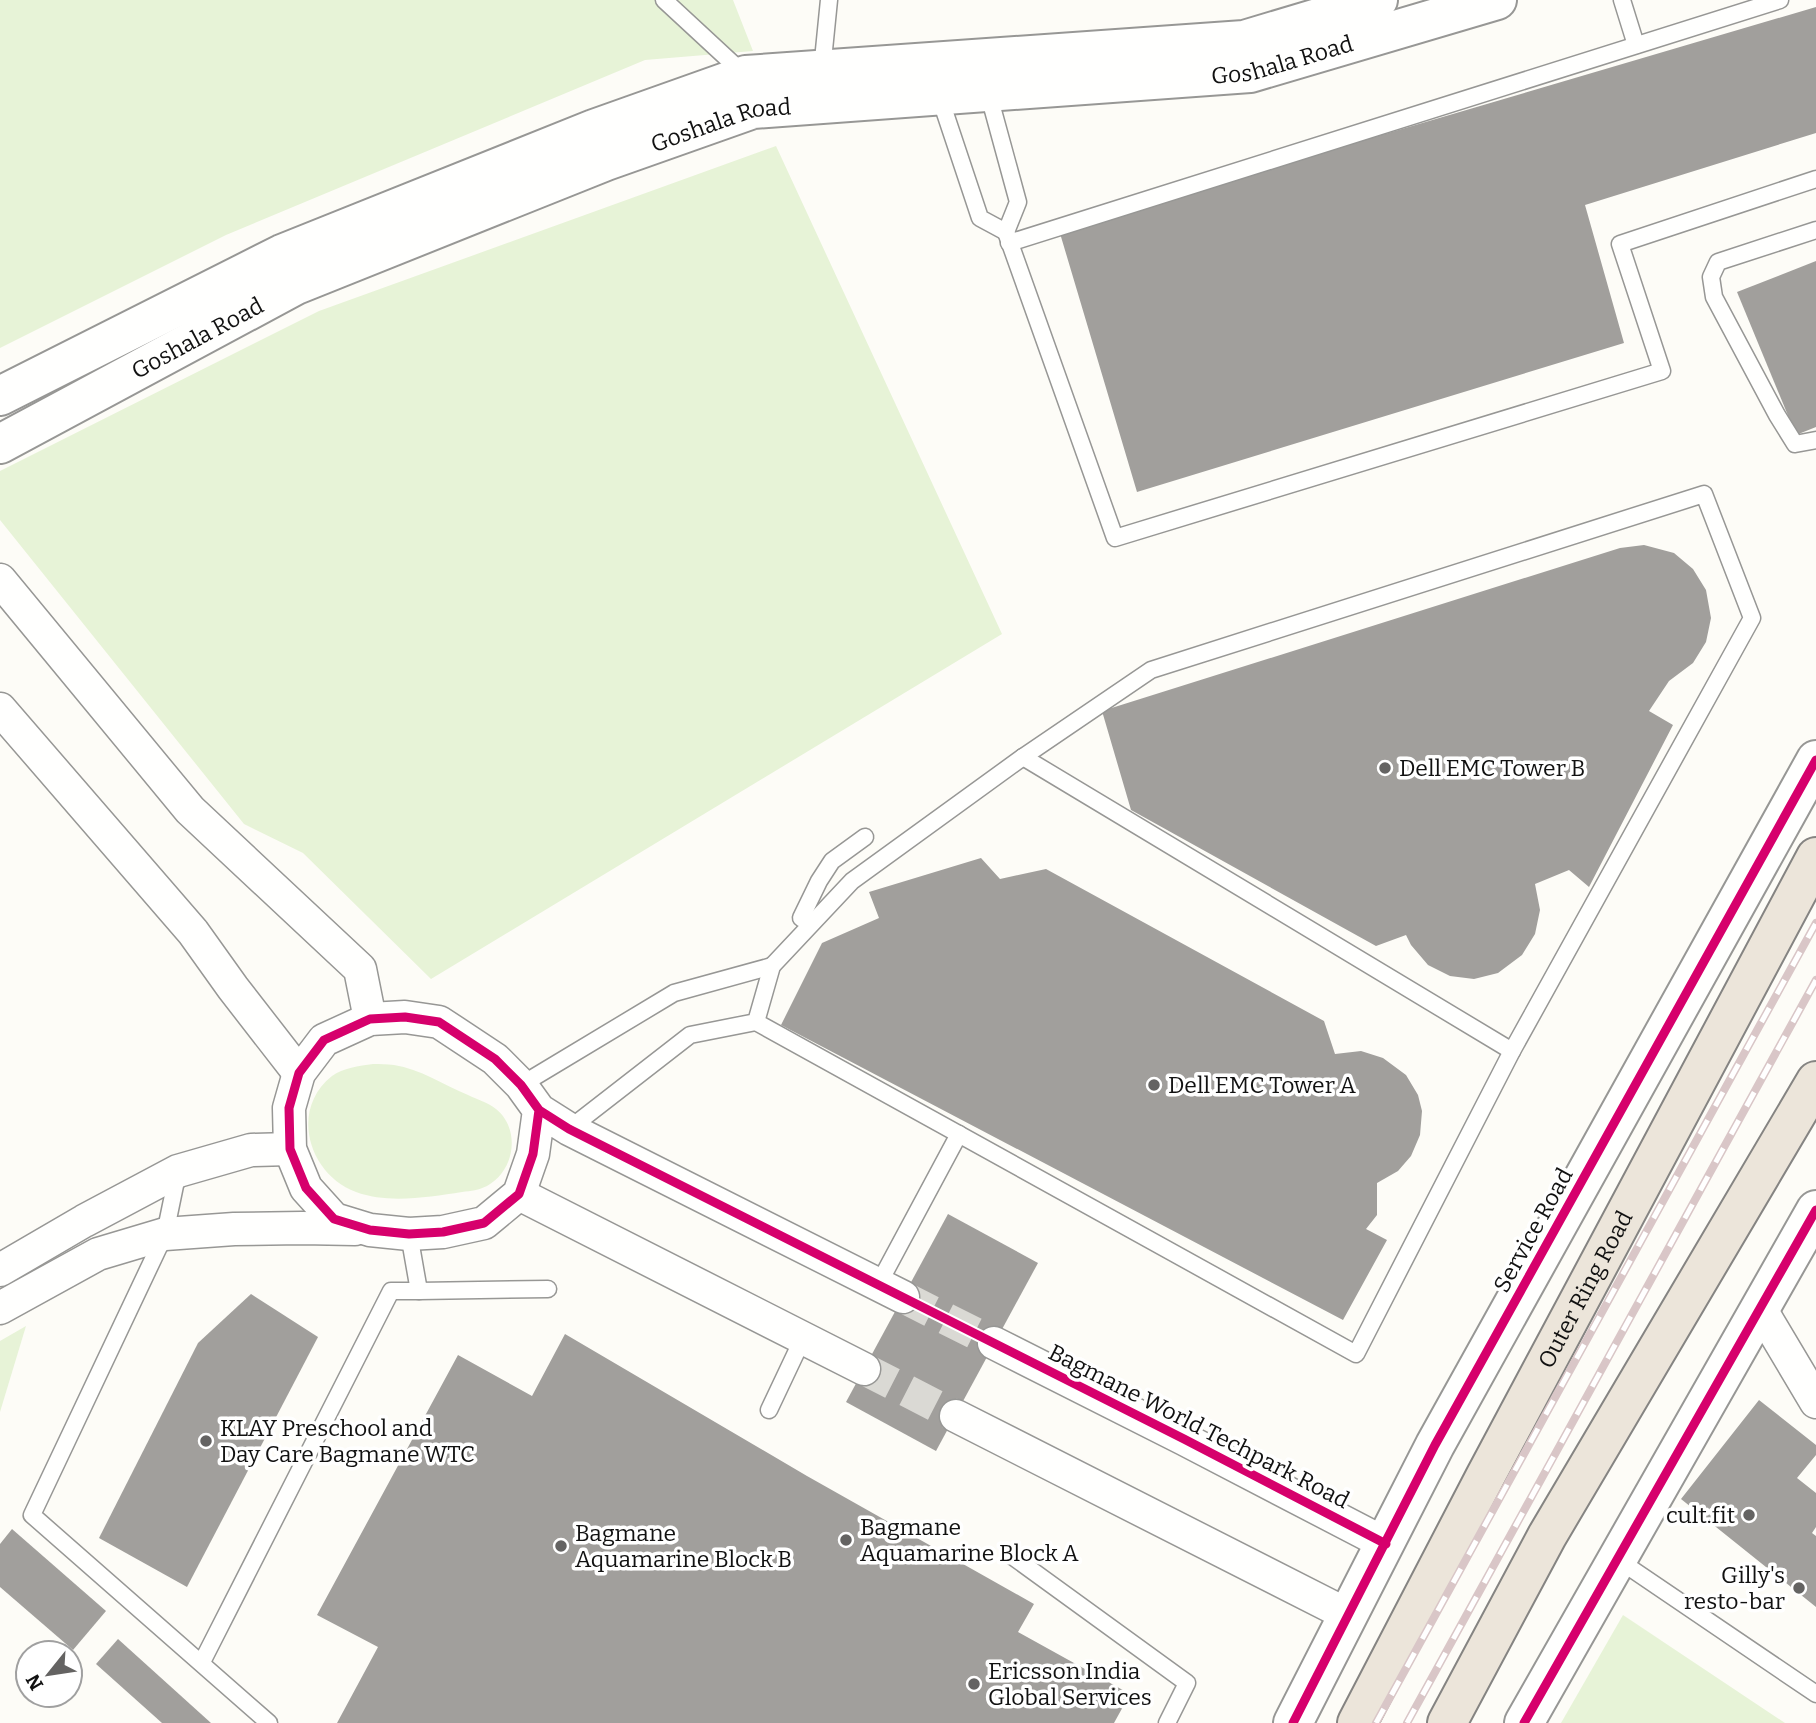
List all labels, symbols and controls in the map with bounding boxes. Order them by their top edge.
street label: Goshala Road [1210,29,1357,90]
street label: Goshala Road [647,92,792,158]
street label: Goshala Road [127,291,268,385]
place label: Dell EMC Tower B [1399,754,1585,782]
marker: Dell EMC Tower B [1377,760,1393,776]
place label: Dell EMC Tower A [1168,1071,1356,1099]
marker: Dell EMC Tower A [1146,1077,1162,1093]
street label: Service Road [1487,1163,1579,1297]
street label: Outer Ring Road [1532,1206,1639,1373]
street label: Bagmane World Techpark Road [1044,1338,1354,1514]
place label: KLAY Preschool and Day Care Bagmane WTC [220,1414,475,1468]
marker: KLAY Preschool and Day Care Bagmane WTC [198,1433,214,1449]
place label: cult.fit [1666,1501,1735,1529]
marker: cult.fit [1741,1507,1757,1523]
place label: Bagmane Aquamarine Block A [860,1513,1079,1567]
place label: Bagmane Aquamarine Block B [575,1519,792,1573]
marker: Bagmane Aquamarine Block A [838,1532,854,1548]
marker: Bagmane Aquamarine Block B [553,1538,569,1554]
place label: Gilly's resto-bar [1684,1561,1785,1615]
marker: Gilly's resto-bar [1791,1580,1807,1596]
north arrow [14,1639,84,1709]
place label: Ericsson India Global Services [988,1657,1152,1711]
text: N [21,1670,48,1694]
marker: Ericsson India Global Services [966,1676,982,1692]

